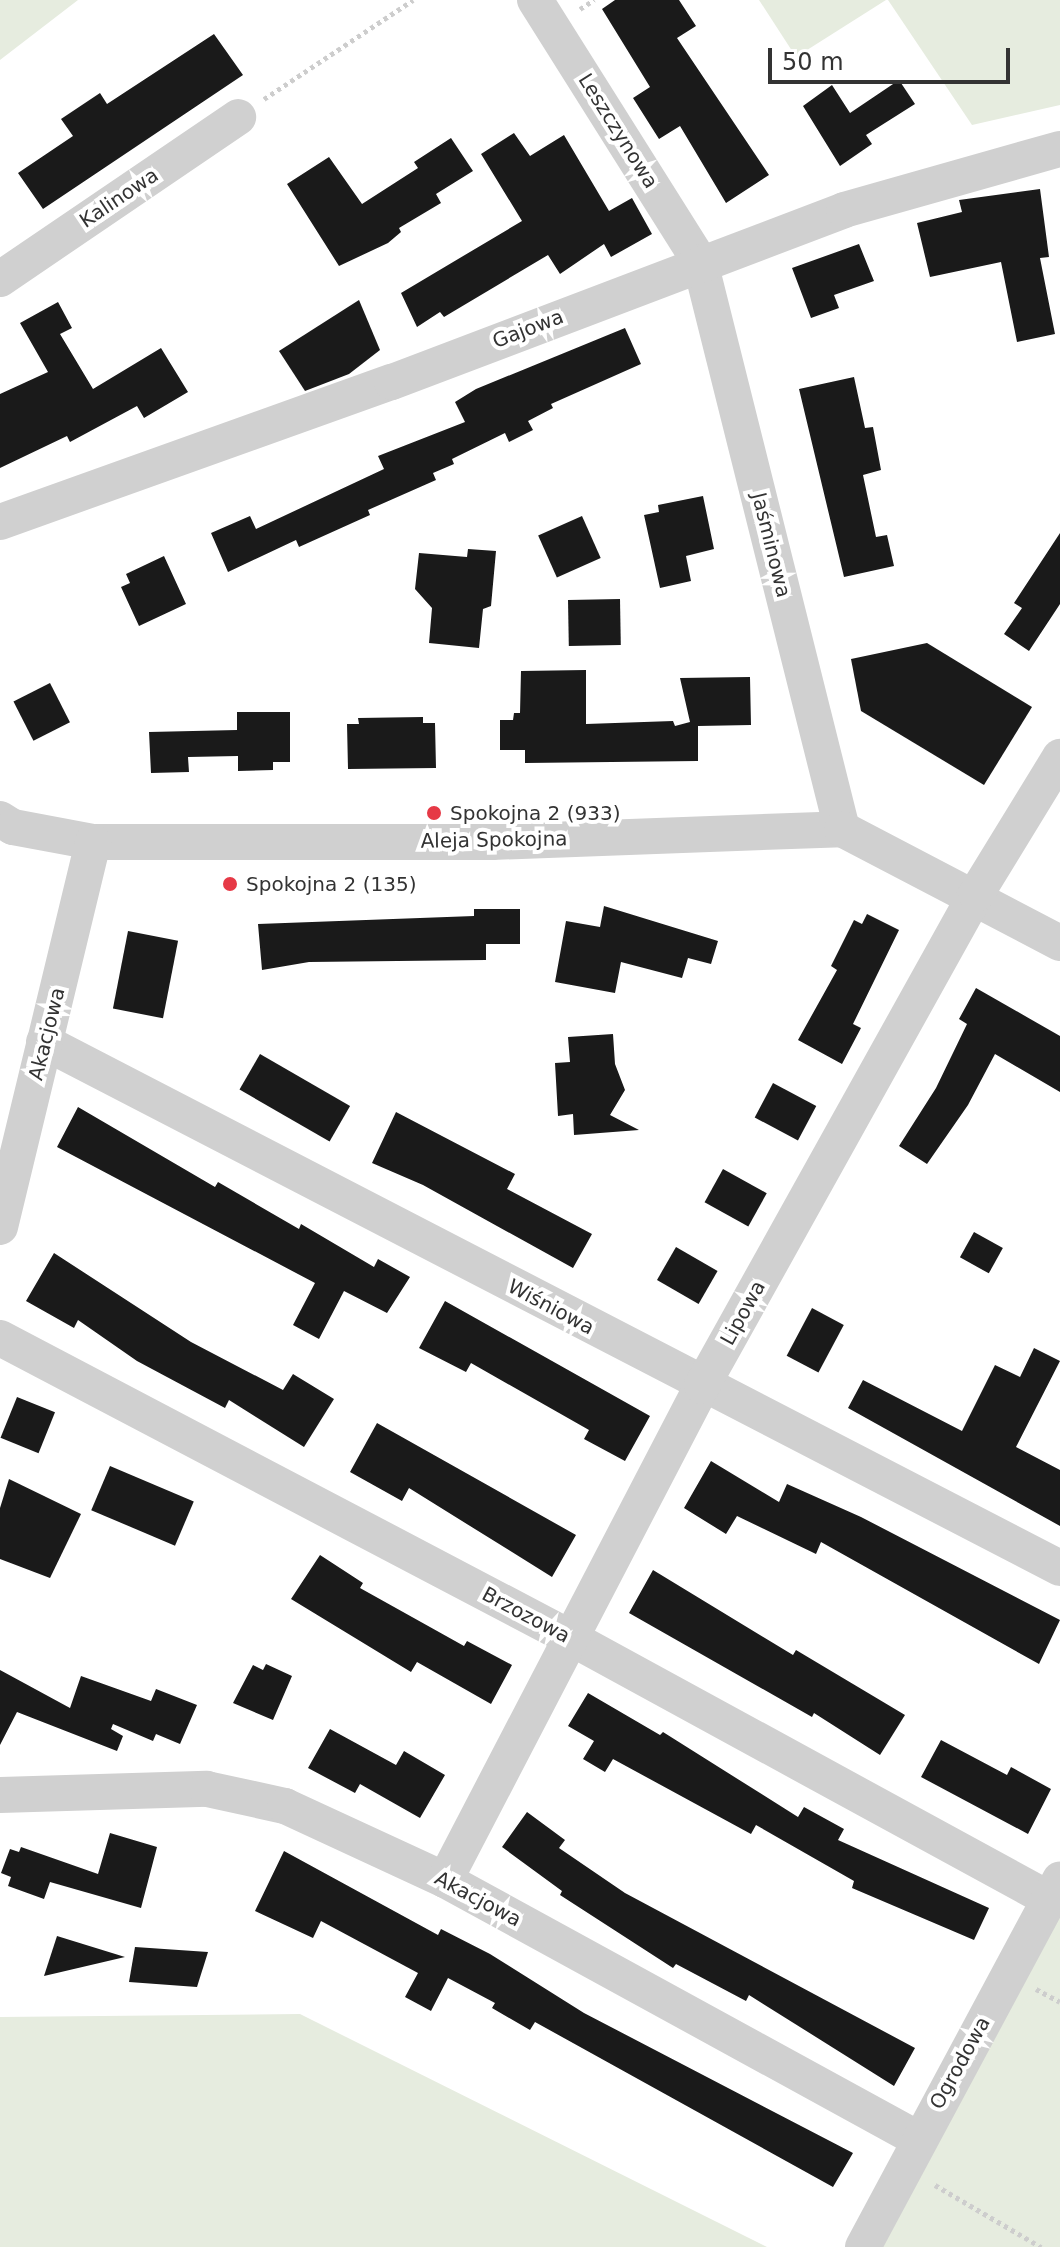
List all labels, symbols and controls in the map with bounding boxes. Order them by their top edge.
scale bar [772,32,1014,82]
text: 50 m [782,48,844,76]
street label: Leszczynowa [573,69,663,193]
street label: Kalinowa [75,163,163,233]
street label: Gajowa [489,305,567,353]
street label: Jaśminowa [746,490,796,600]
place label: Spokojna 2 (933) [450,801,620,825]
marker: Spokojna 2 (933) [425,804,443,822]
street label: Aleja Spokojna [420,827,568,853]
place label: Spokojna 2 (135) [246,872,416,896]
marker: Spokojna 2 (135) [221,875,239,893]
street label: Akacjowa [24,985,70,1083]
street label: Wiśniowa [504,1274,598,1340]
street label: Lipowa [715,1276,771,1350]
street label: Brzozowa [478,1582,574,1648]
street label: Akacjowa [431,1866,525,1932]
street label: Ogrodowa [925,2013,995,2113]

